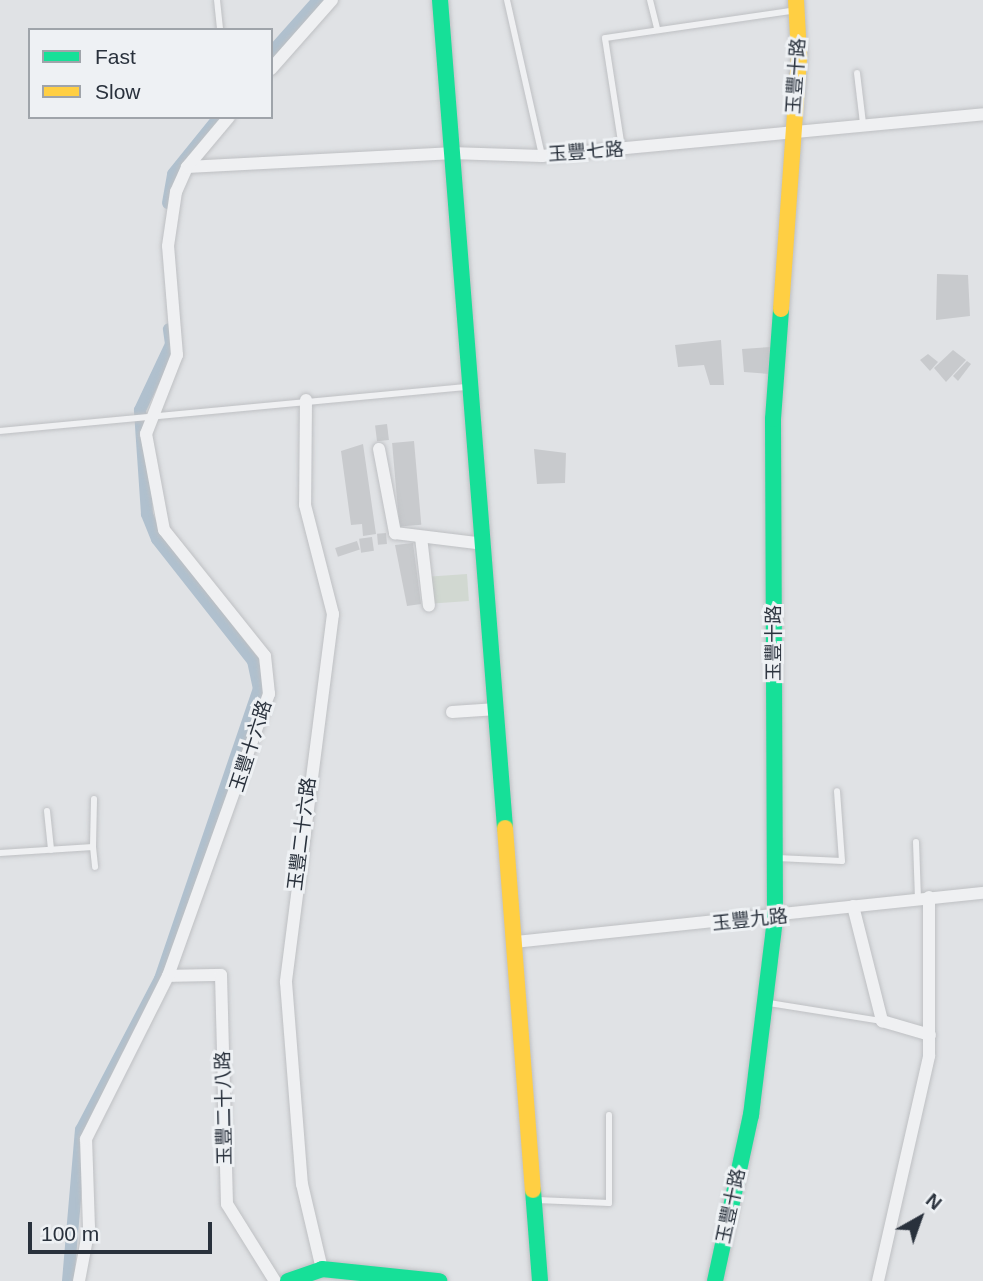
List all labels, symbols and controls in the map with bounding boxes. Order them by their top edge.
legend [28,28,273,119]
street label: 玉豐十路 [782,37,810,115]
text: Fast [95,45,136,68]
text: Slow [95,80,141,103]
street label: 玉豐七路 [547,138,625,166]
street label: 玉豐十路 [763,605,785,681]
street label: 玉豐十六路 [225,697,277,795]
street label: 玉豐二十六路 [284,776,320,892]
street label: 玉豐九路 [711,905,789,935]
street label: 玉豐二十八路 [212,1051,236,1165]
street label: 玉豐十路 [712,1166,750,1246]
north arrow [885,1183,955,1253]
text: N [922,1189,946,1214]
scale bar [32,1208,215,1252]
text: 100 m [41,1222,99,1245]

